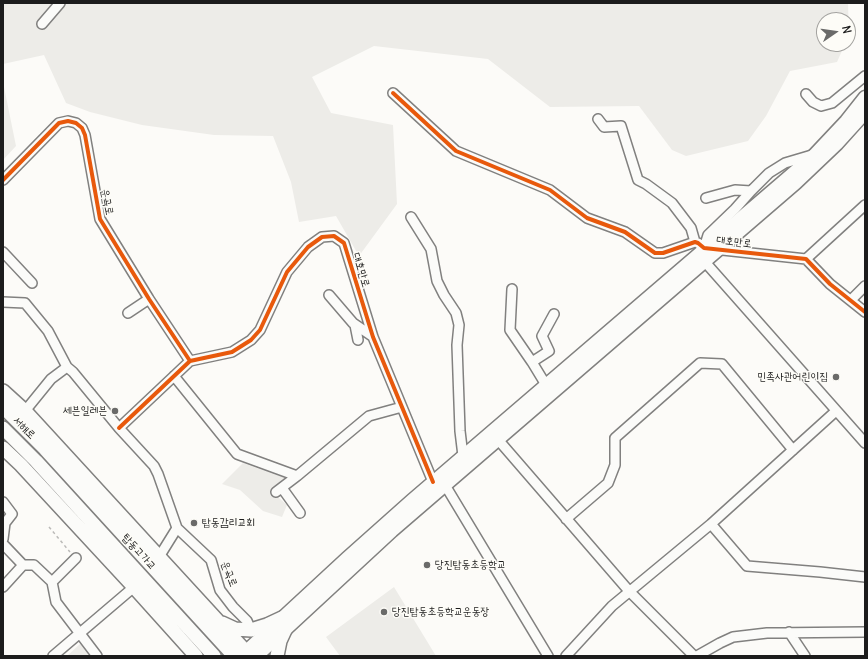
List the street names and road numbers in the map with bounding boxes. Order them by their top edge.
street label: 운곡로 [98,188,116,216]
street label: 대호만로 [716,233,752,251]
street label: 대호만로 [350,251,372,289]
street label: 서해로 [10,414,38,442]
street label: 탑동고가교 [119,531,159,573]
street label: 운곡로 [218,559,240,589]

